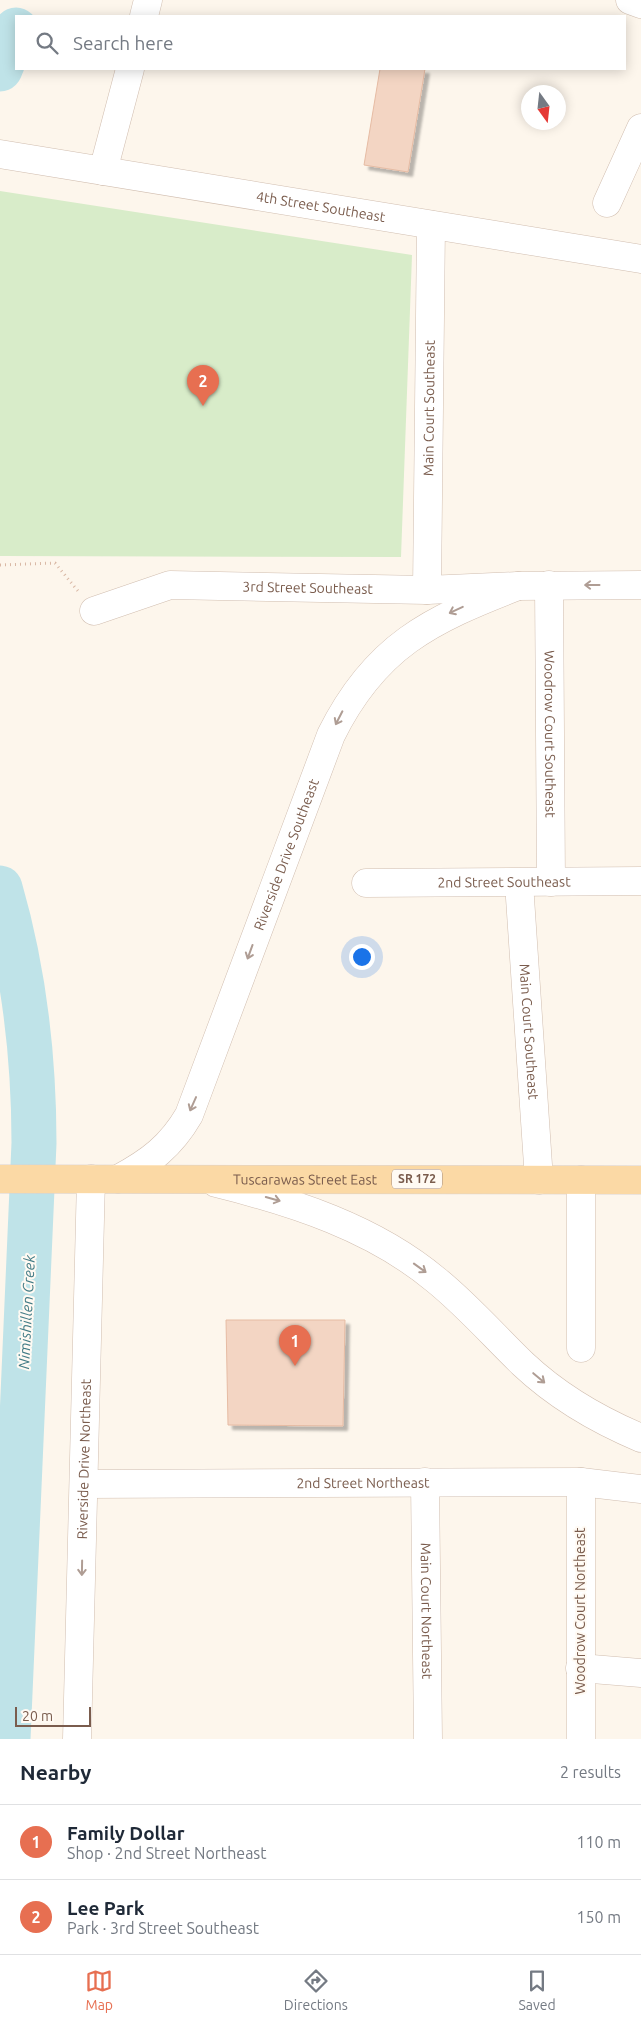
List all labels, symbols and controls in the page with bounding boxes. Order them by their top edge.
search box [15,15,626,70]
icon: search [33,29,61,57]
text: Search here [73,32,173,54]
north arrow [521,85,566,130]
street label: 4th Street Southeast [255,188,387,225]
street label: Main Court Southeast [420,339,438,476]
pin: 2 [187,365,219,406]
street label: 3rd Street Southeast [242,578,374,597]
one-way arrow [585,580,601,590]
one-way arrow [449,606,464,616]
street label: Woodrow Court Southeast [541,650,559,818]
one-way arrow [334,711,344,726]
street label: Riverside Drive Southeast [251,776,322,933]
street label: 2nd Street Southeast [437,874,571,890]
one-way arrow [245,944,254,959]
your location [349,944,375,970]
street label: Main Court Southeast [516,963,542,1101]
one-way arrow [188,1096,198,1111]
road number: SR 172 [392,1170,442,1188]
street label: Tuscarawas Street East [233,1171,377,1188]
one-way arrow [265,1195,281,1205]
water label: Nimishillen Creek [15,1254,38,1370]
one-way arrow [413,1263,427,1273]
pin: 1 [279,1325,311,1366]
one-way arrow [533,1372,546,1383]
street label: Riverside Drive Northeast [74,1378,94,1540]
street label: 2nd Street Northeast [296,1475,430,1491]
street label: Woodrow Court Northeast [572,1527,588,1695]
street label: Main Court Northeast [418,1543,435,1680]
one-way arrow [77,1560,87,1576]
scale bar [15,1704,91,1727]
text: 20 m [22,1708,53,1724]
text: Nearby [20,1760,91,1784]
text: 2 results [560,1763,621,1781]
text: Family Dollar [67,1822,184,1844]
text: 1 [31,1833,41,1851]
text: 110 m [576,1833,621,1851]
text: Shop · 2nd Street Northeast [67,1844,267,1862]
text: Lee Park [67,1897,144,1919]
text: 2 [31,1908,41,1926]
text: 150 m [576,1908,621,1926]
text: Park · 3rd Street Southeast [67,1919,259,1937]
tab: Map [85,1967,113,2013]
tab: Directions [284,1967,348,2013]
tab: Saved [518,1967,556,2013]

